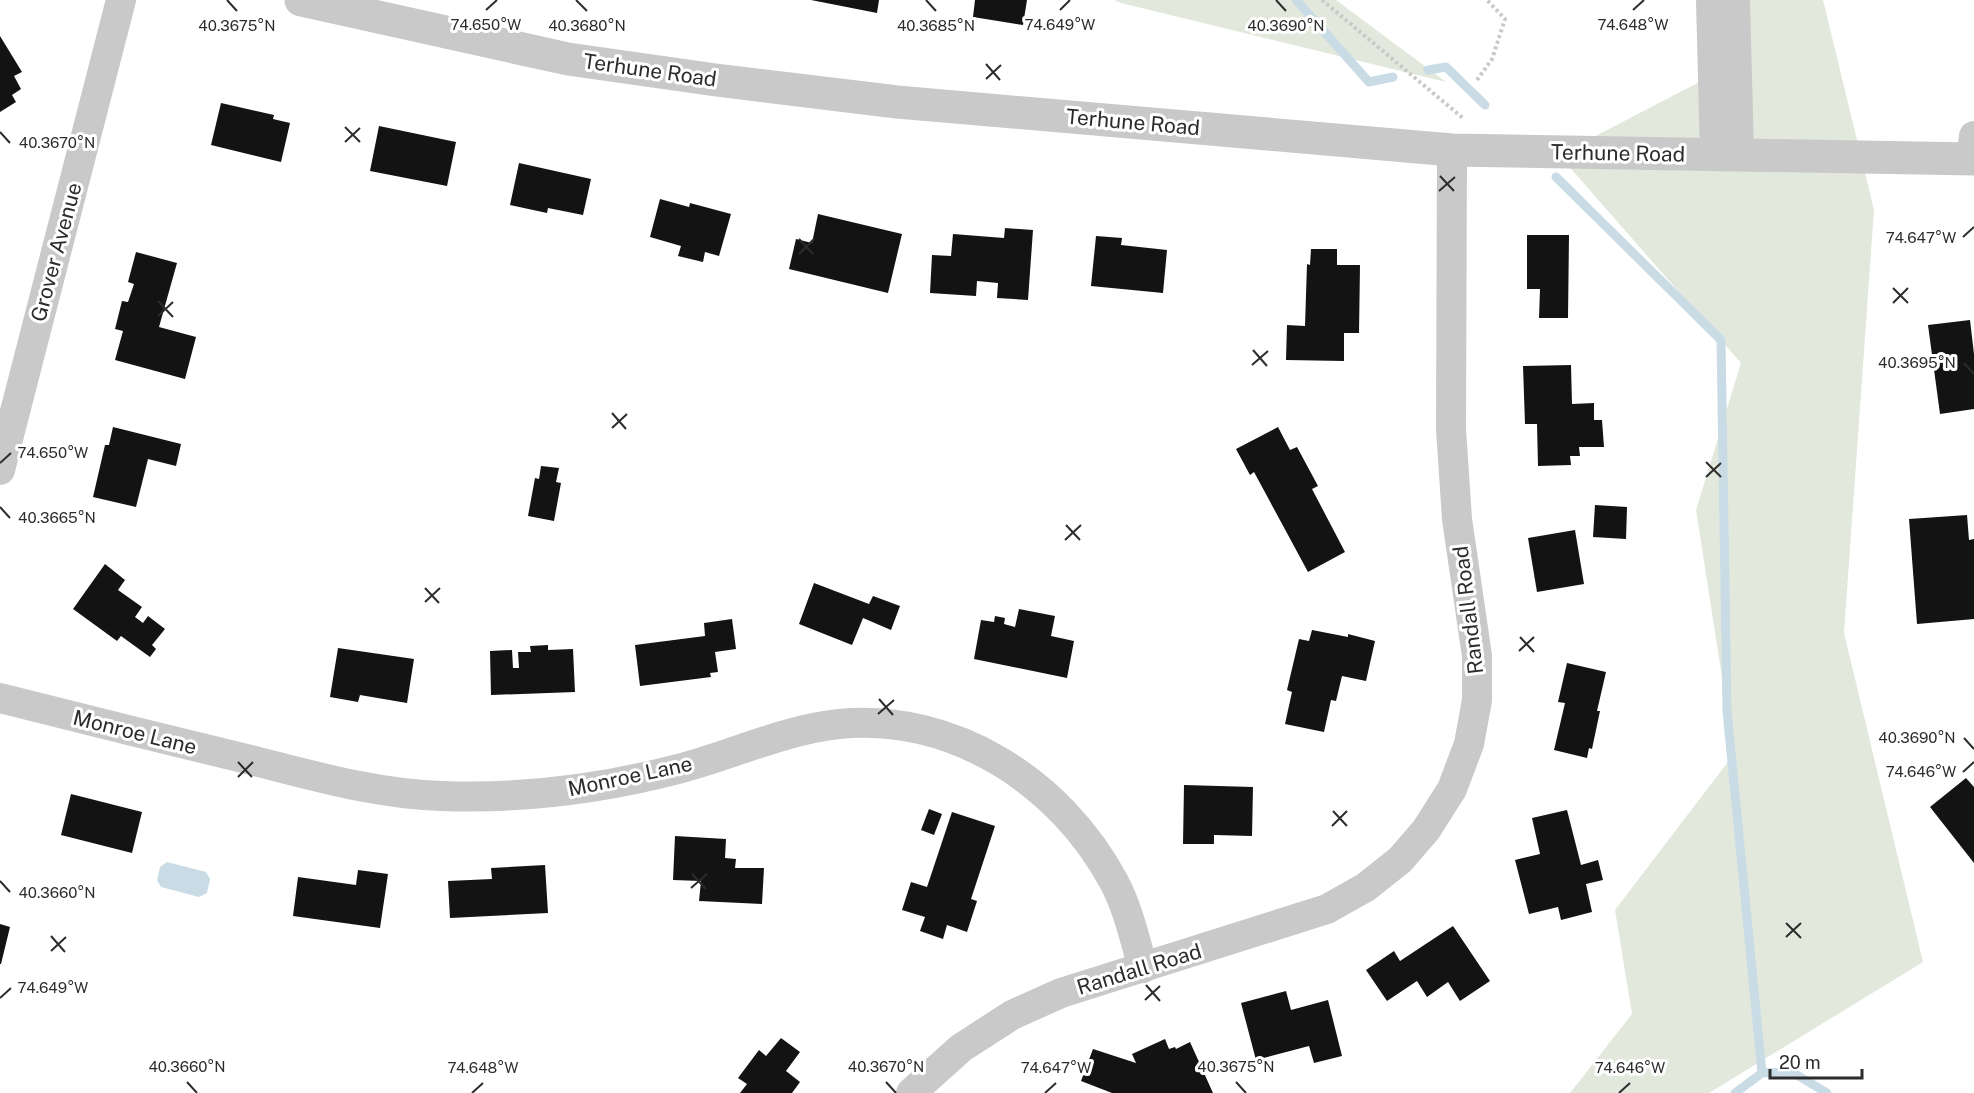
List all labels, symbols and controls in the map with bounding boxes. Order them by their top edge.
text: 74.650°W [451,16,521,33]
text: 74.649°W [1025,16,1095,33]
text: 74.648°W [1597,16,1669,33]
text: 40.3675°N [198,17,276,34]
text: 40.3680°N [548,17,626,34]
text: 40.3685°N [897,17,975,34]
text: 40.3690°N [1247,17,1325,34]
street label: Terhune Road [582,48,718,92]
street label: Terhune Road [1065,104,1201,140]
text: 40.3670°N [19,134,95,151]
street label: Terhune Road [1551,139,1685,167]
street label: Grover Avenue [25,180,87,324]
text: 74.647°W [1886,229,1956,246]
text: 40.3695°N [1878,354,1956,371]
text: 74.650°W [18,444,88,461]
text: 40.3665°N [18,509,96,526]
street label: Randall Road [1448,544,1488,676]
street label: Monroe Lane [71,705,199,759]
text: 40.3690°N [1878,729,1956,746]
street label: Monroe Lane [565,751,695,801]
text: 74.646°W [1886,763,1956,780]
text: 40.3660°N [18,884,96,901]
street label: Randall Road [1074,938,1204,1000]
text: 74.649°W [18,979,88,996]
scale bar [1770,1042,1862,1080]
text: 20 m [1779,1052,1821,1073]
text: 40.3660°N [148,1058,226,1075]
text: 40.3670°N [848,1058,924,1075]
text: 40.3675°N [1197,1058,1275,1075]
text: 74.648°W [447,1059,519,1076]
text: 74.647°W [1021,1059,1091,1076]
text: 74.646°W [1595,1059,1665,1076]

